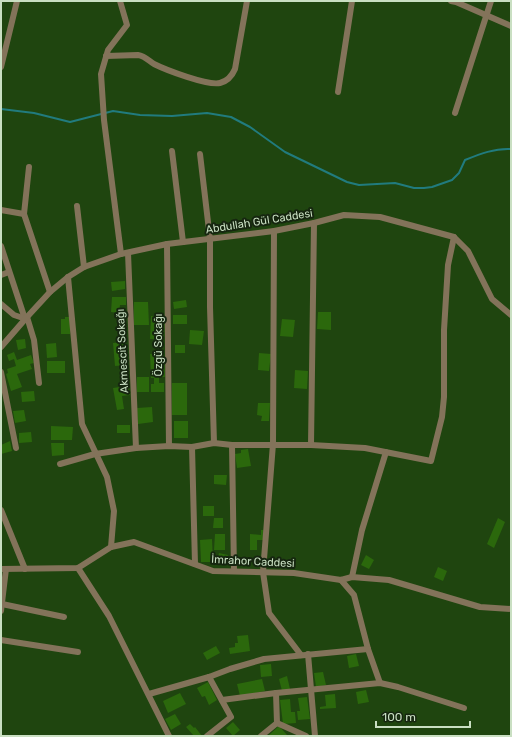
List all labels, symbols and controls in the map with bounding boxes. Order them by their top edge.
street label: Abdullah Gül Caddesi [205,207,314,236]
street label: Akmescit Sokağı [114,309,131,393]
street label: Özgü Sokağı [152,314,165,376]
street label: İmrahor Caddesi [211,552,295,570]
scale bar [376,703,470,729]
text: 100 m [382,710,416,724]

